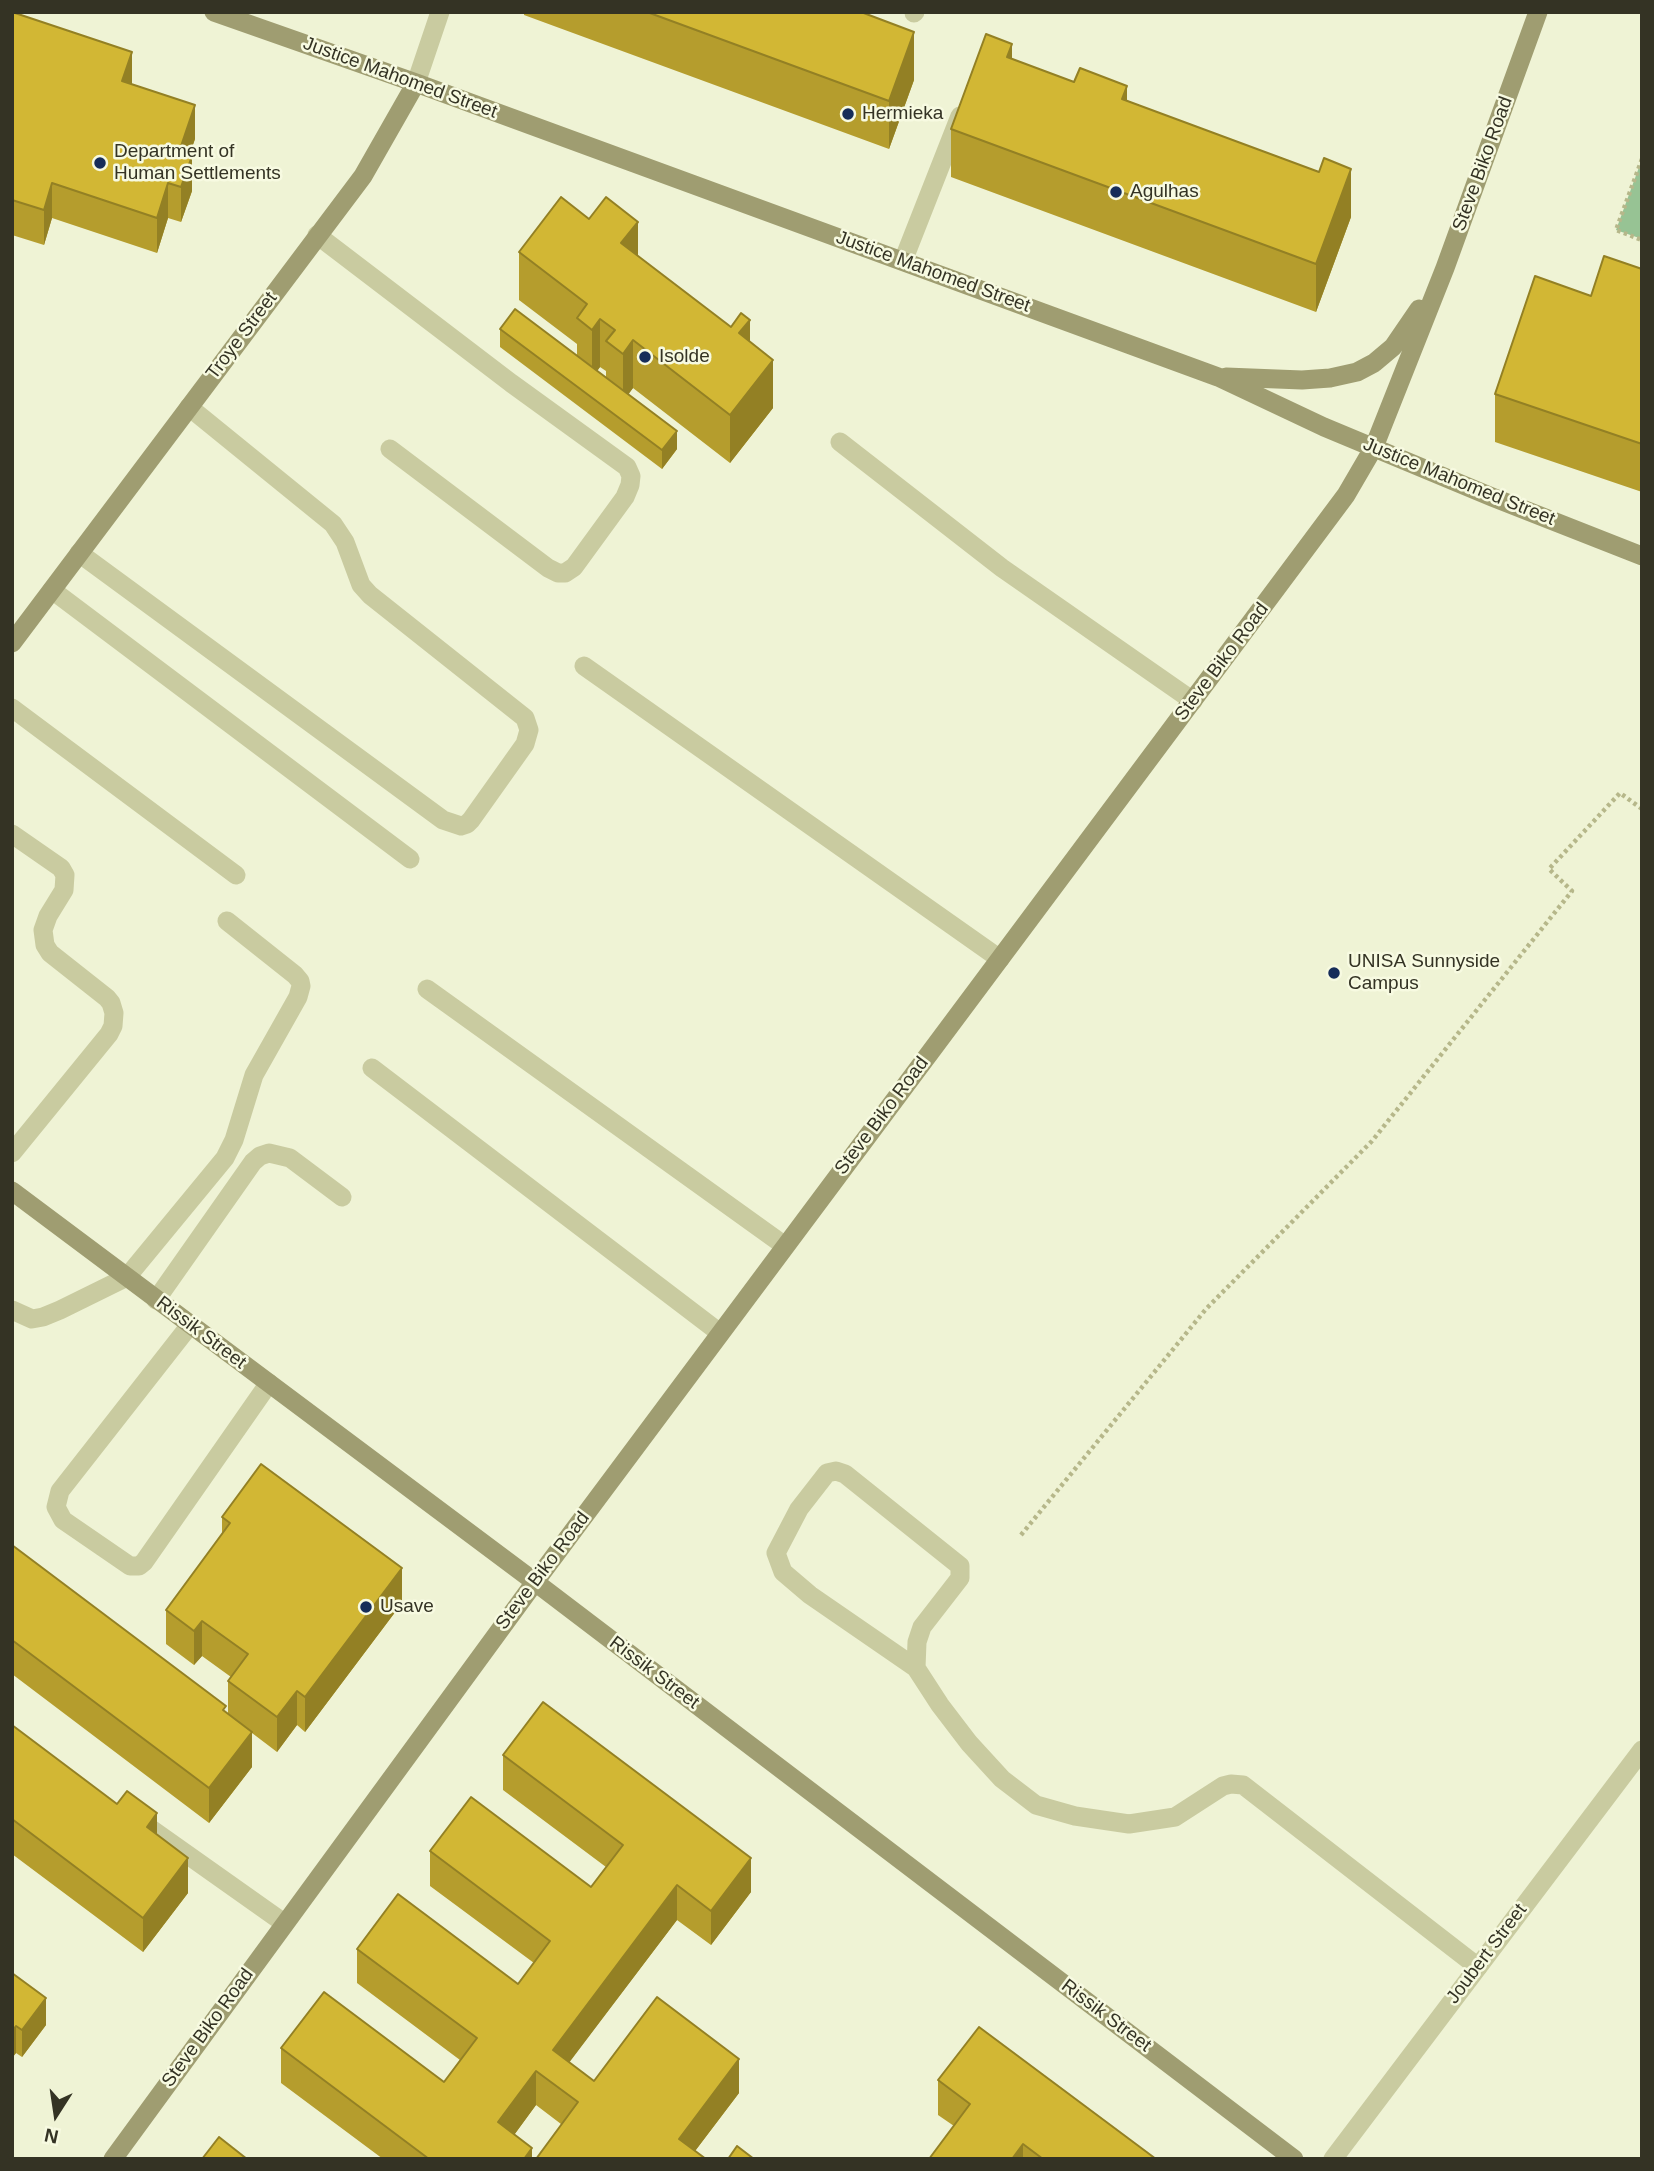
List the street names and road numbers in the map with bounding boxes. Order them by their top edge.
street label: Justice Mahomed Street [300,32,500,124]
street label: Steve Biko Road [1448,94,1518,234]
street label: Justice Mahomed Street [833,226,1033,318]
street label: Troye Street [202,288,282,384]
street label: Justice Mahomed Street [1360,433,1558,531]
street label: Steve Biko Road [1170,599,1274,725]
street label: Steve Biko Road [830,1053,934,1179]
street label: Rissik Street [152,1292,250,1374]
street label: Steve Biko Road [491,1508,595,1634]
street label: Rissik Street [605,1632,703,1714]
street label: Joubert Street [1442,1899,1532,2009]
street label: Steve Biko Road [157,1964,259,2092]
street label: Rissik Street [1057,1975,1155,2057]

